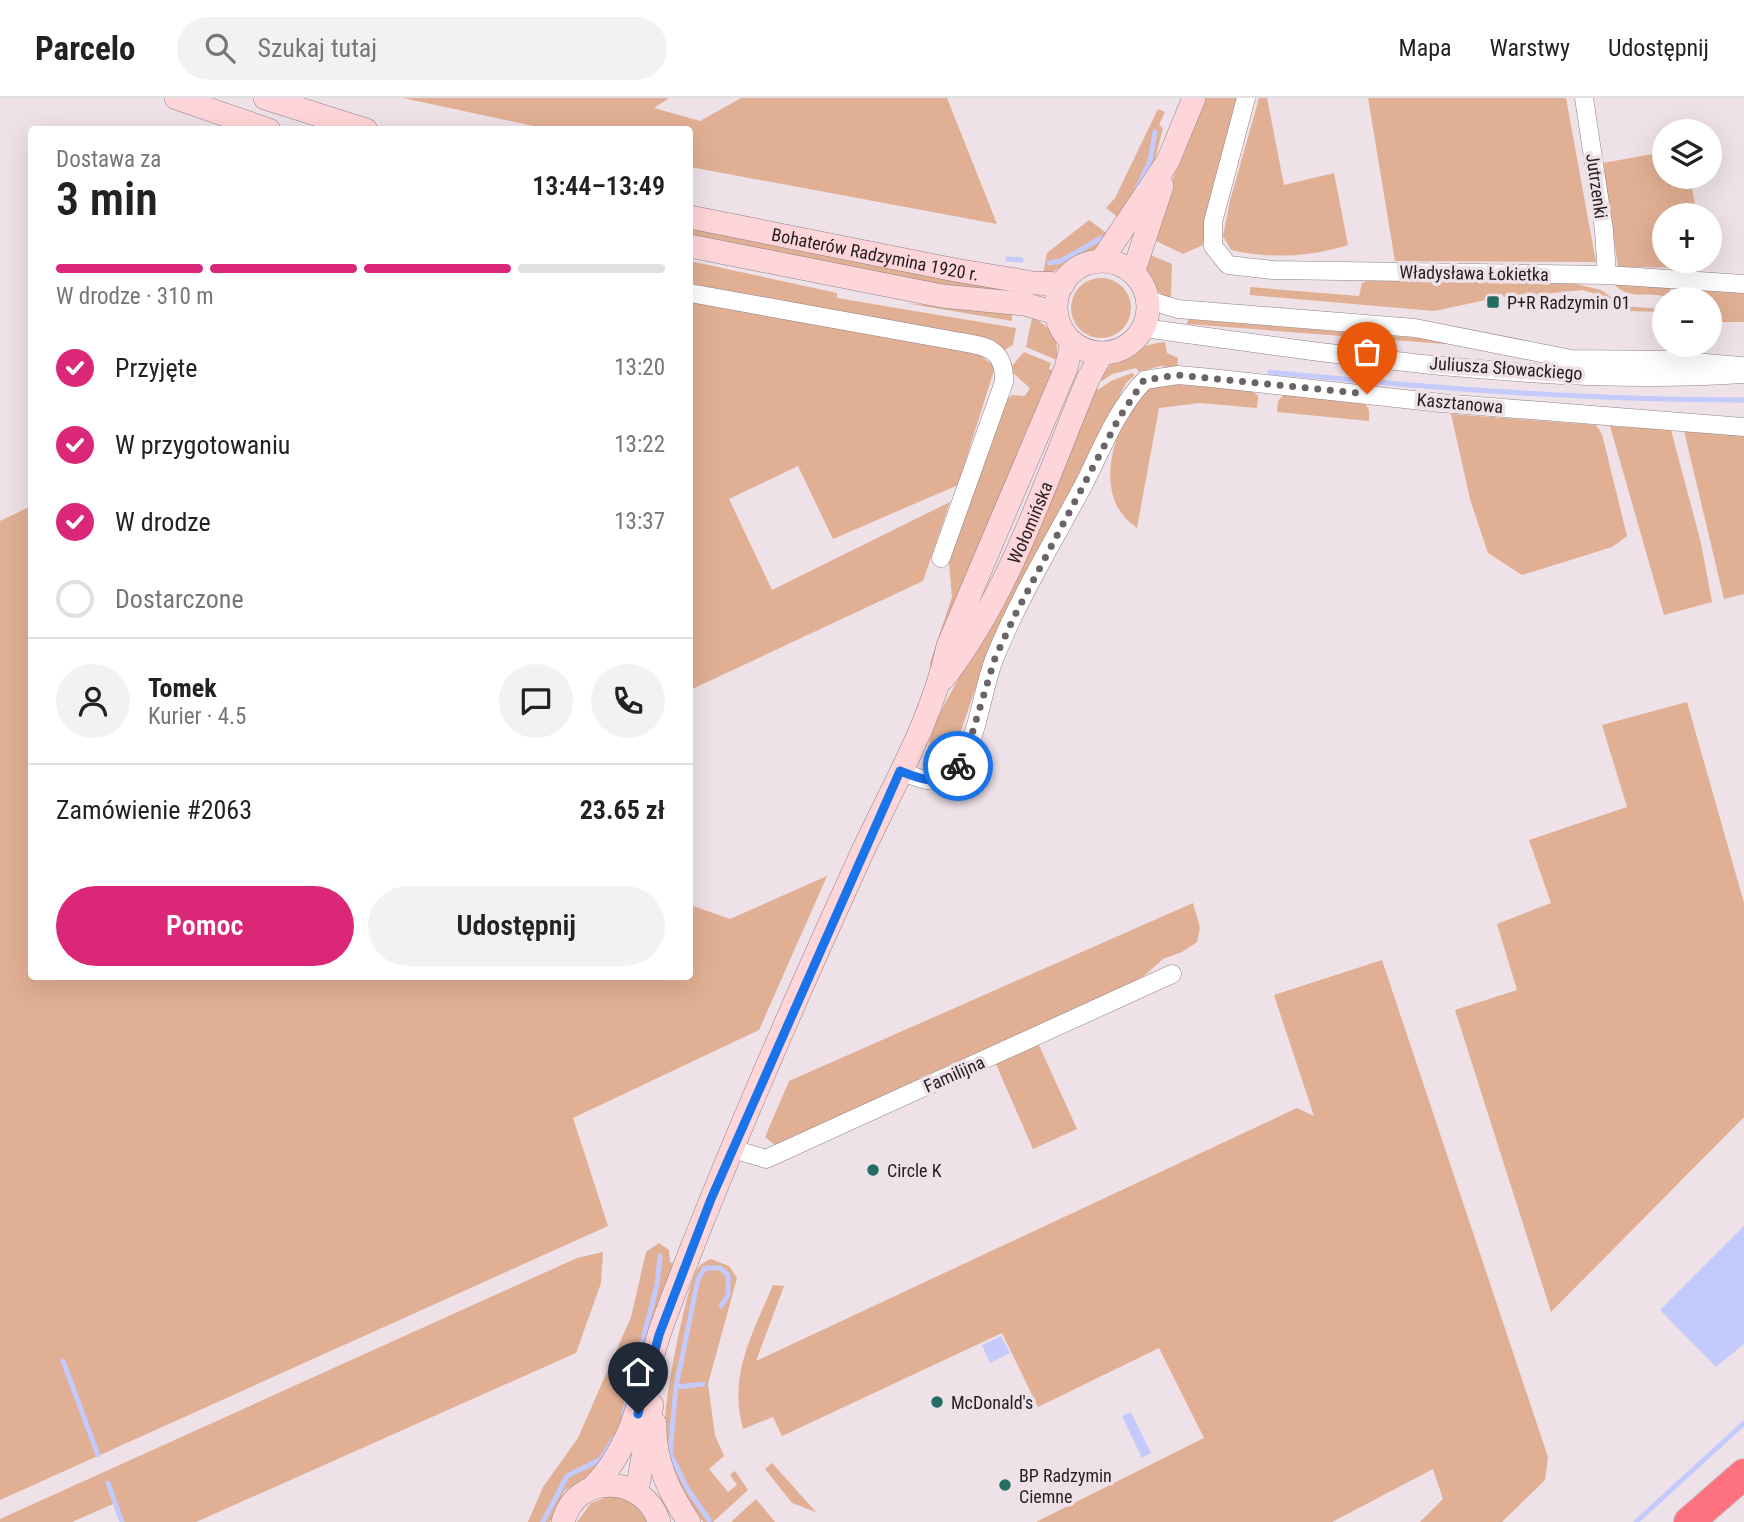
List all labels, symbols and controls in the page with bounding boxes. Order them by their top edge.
search box [177,17,667,80]
text: Parcelo [35,29,135,68]
icon: search [201,29,239,67]
text: Szukaj tutaj [257,33,377,63]
text: Mapa [1399,34,1452,62]
text: Warstwy [1490,34,1570,62]
text: Udostępnij [1608,34,1709,62]
map controls [1652,119,1722,357]
button: layers [1652,119,1722,189]
text: Dostawa za [56,146,161,173]
street label: Jutrzenki [1582,152,1612,220]
text: 13:44–13:49 [532,171,665,201]
text: 3 min [56,172,158,226]
button: + [1652,203,1722,273]
street label: Bohaterów Radzymina 1920 r. [770,223,981,284]
street label: Władysława Łokietka [1399,261,1549,285]
text: W drodze · 310 m [56,283,213,310]
button: − [1652,287,1722,357]
place label: P+R Radzymin 01 [1507,292,1630,313]
marker: P+R Radzymin 01 [1485,294,1501,310]
pin [1337,322,1397,394]
icon: bag [1348,333,1386,371]
icon: check [56,349,94,387]
street label: Juliusza Słowackiego [1429,352,1583,384]
text: Przyjęte [115,353,197,383]
text: 13:20 [614,354,665,381]
street label: Kasztanowa [1416,389,1504,417]
icon: check [56,426,94,464]
text: W przygotowaniu [115,430,290,460]
text: 13:22 [614,431,665,458]
street label: Wołomińska [1003,478,1056,567]
icon: check [56,503,94,541]
text: W drodze [115,507,211,537]
text: 13:37 [614,508,665,535]
text: Dostarczone [115,584,244,614]
button: person [56,664,130,738]
button: chat [499,664,573,738]
button: phone [591,664,665,738]
text: Tomek [148,673,217,703]
text: Kurier · 4.5 [148,703,246,730]
courier [923,731,993,801]
icon: bike [939,747,977,785]
text: Zamówienie #2063 [56,795,252,825]
text: 23.65 zł [580,795,665,825]
button: Pomoc [56,886,354,966]
button: Udostępnij [368,886,665,966]
street label: Familijna [920,1051,988,1097]
place label: Circle K [887,1160,942,1181]
marker: Circle K [865,1162,881,1178]
pin [608,1342,668,1414]
icon: home [619,1353,657,1391]
place label: McDonald's [951,1392,1033,1413]
marker: McDonald's [929,1394,945,1410]
place label: BP Radzymin Ciemne [1019,1465,1112,1507]
marker: BP Radzymin Ciemne [997,1477,1013,1493]

